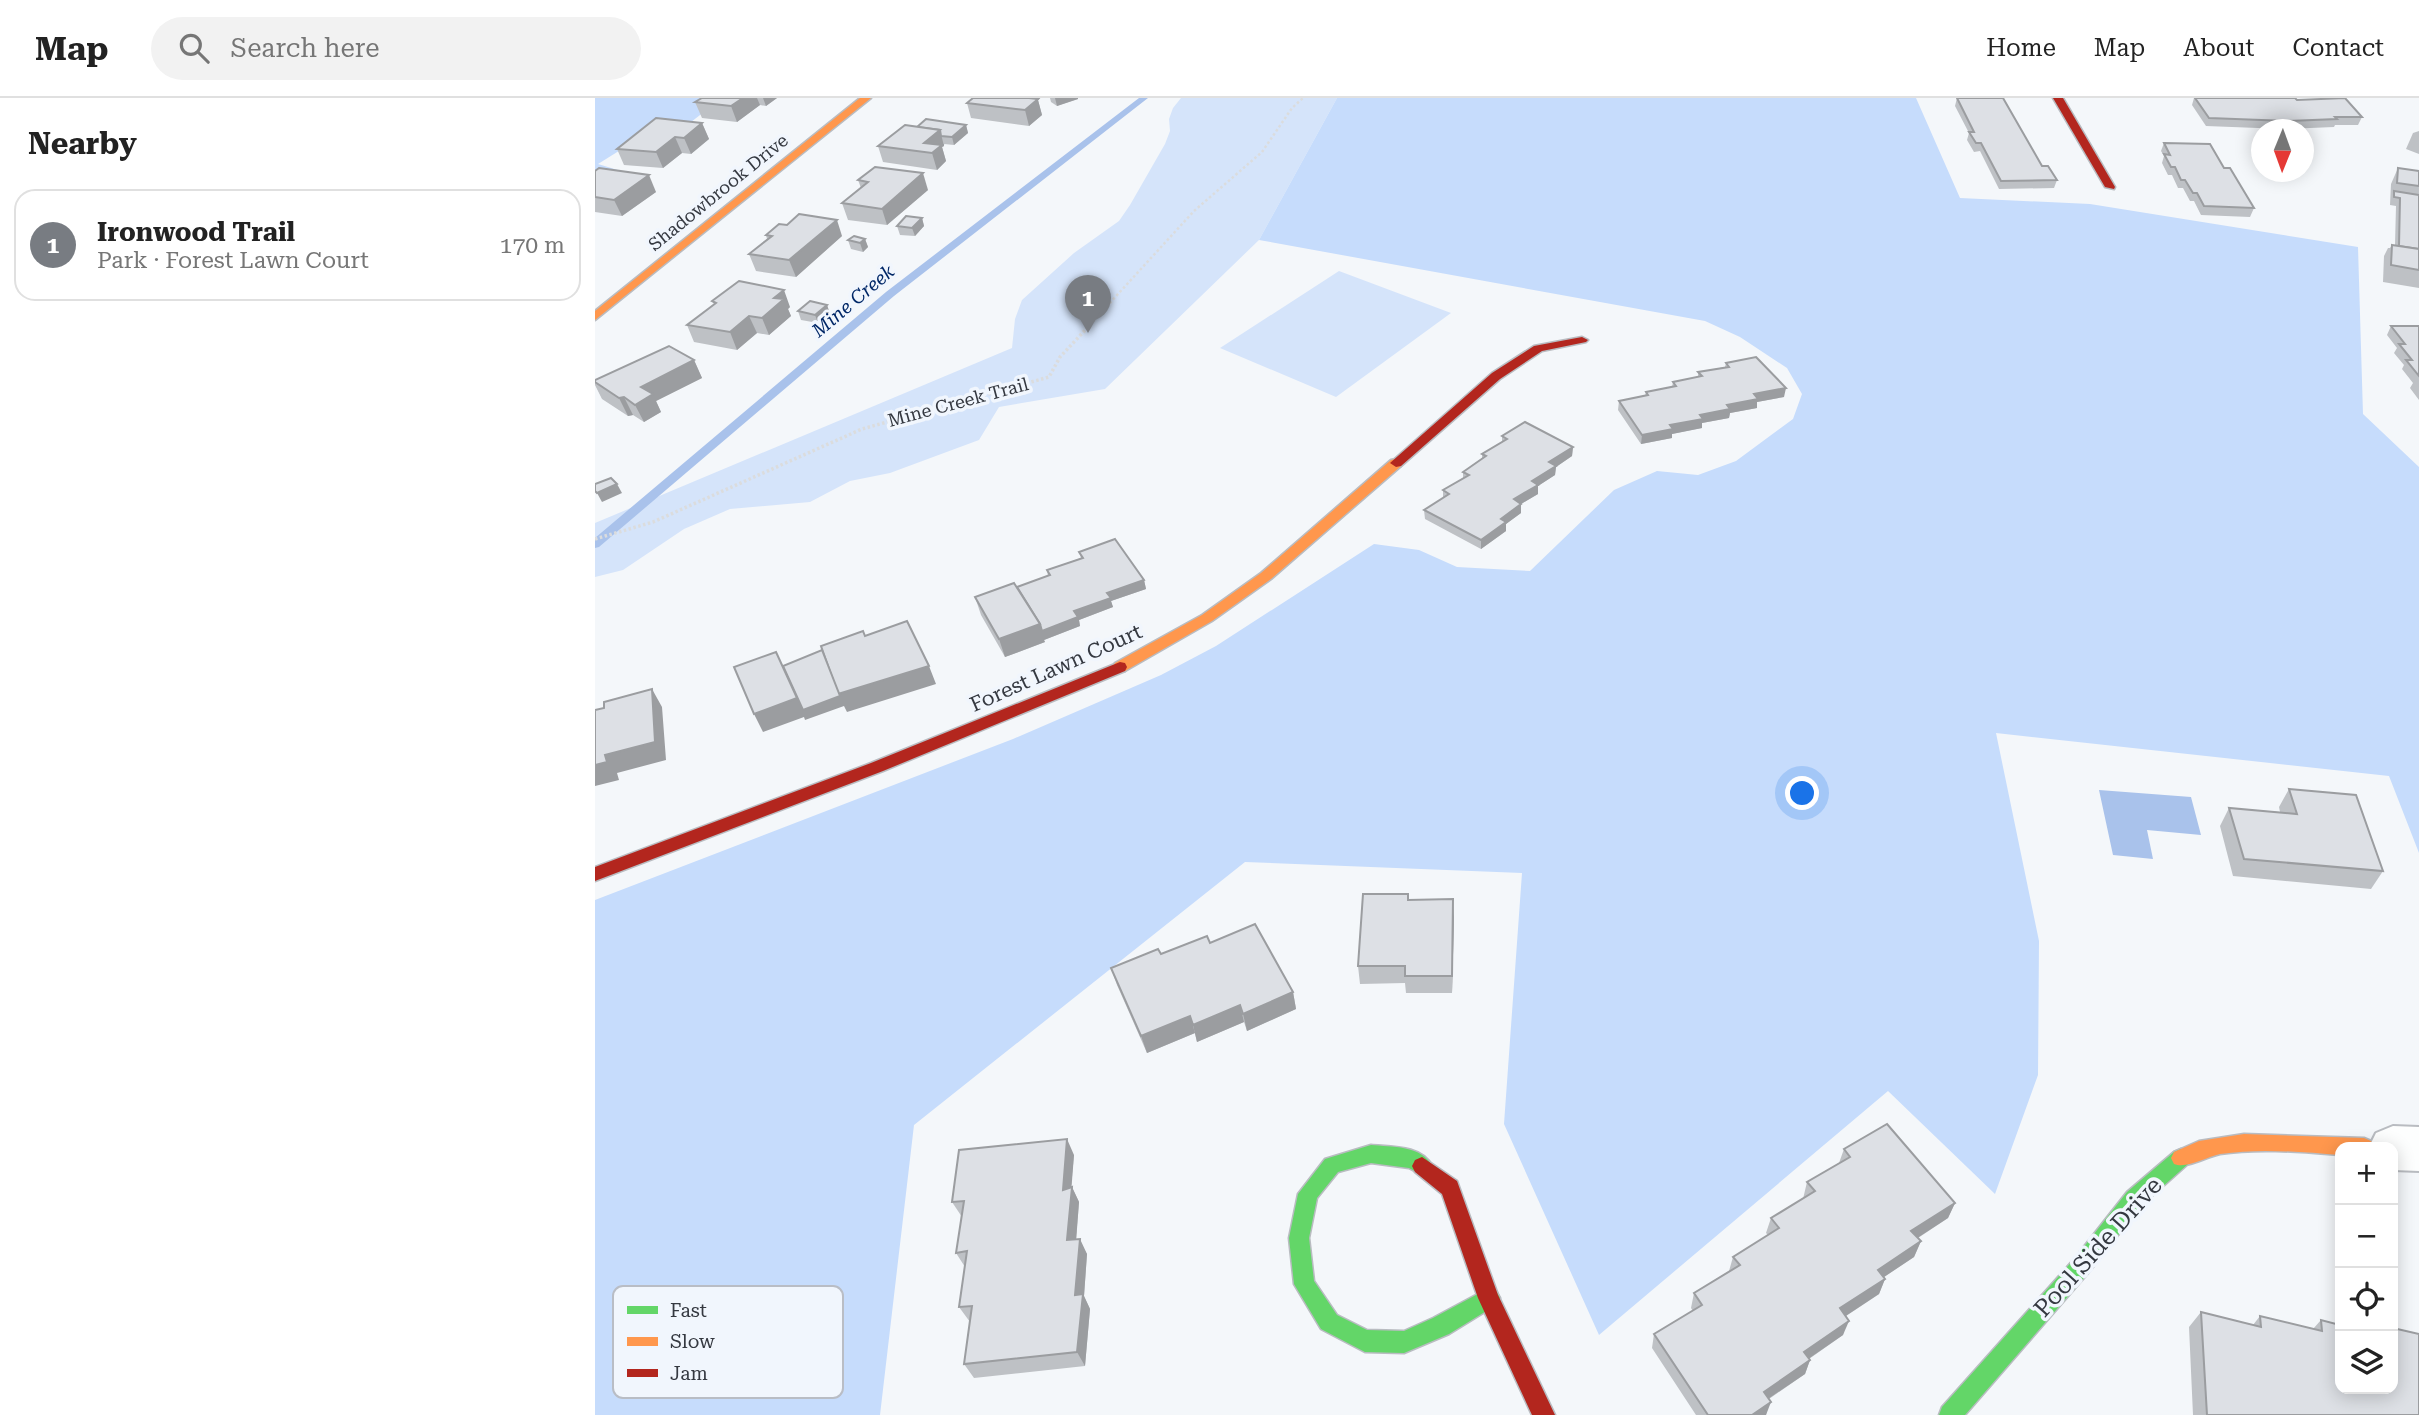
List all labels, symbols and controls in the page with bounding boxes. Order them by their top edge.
search box [151,17,641,80]
text: Map [35,29,109,68]
icon: search [175,29,213,67]
text: Search here [231,33,380,63]
text: Home [1986,34,2056,62]
text: Map [2094,34,2145,62]
text: About [2183,34,2254,62]
text: Contact [2292,34,2384,62]
north arrow [2251,119,2314,182]
text: Nearby [28,126,137,161]
street label: Shadowbrook Drive [644,129,792,255]
text: Ironwood Trail [97,217,295,247]
text: 1 [47,232,59,259]
text: 170 m [500,232,565,259]
text: Park · Forest Lawn Court [97,247,369,274]
water label: Mine Creek [806,259,899,343]
pin: 1 [1065,275,1111,333]
street label: Mine Creek Trail [885,373,1031,431]
street label: Forest Lawn Court [966,619,1146,717]
your location [1785,776,1819,810]
map controls [2335,1142,2398,1394]
button: + [2335,1142,2398,1205]
street label: Pool Side Drive [2028,1172,2168,1322]
button: − [2335,1205,2398,1268]
button: locate [2335,1268,2398,1331]
legend [613,1286,843,1398]
text: Fast [670,1299,707,1322]
text: Slow [670,1330,715,1353]
button: layers [2335,1331,2398,1394]
text: Jam [670,1362,708,1385]

